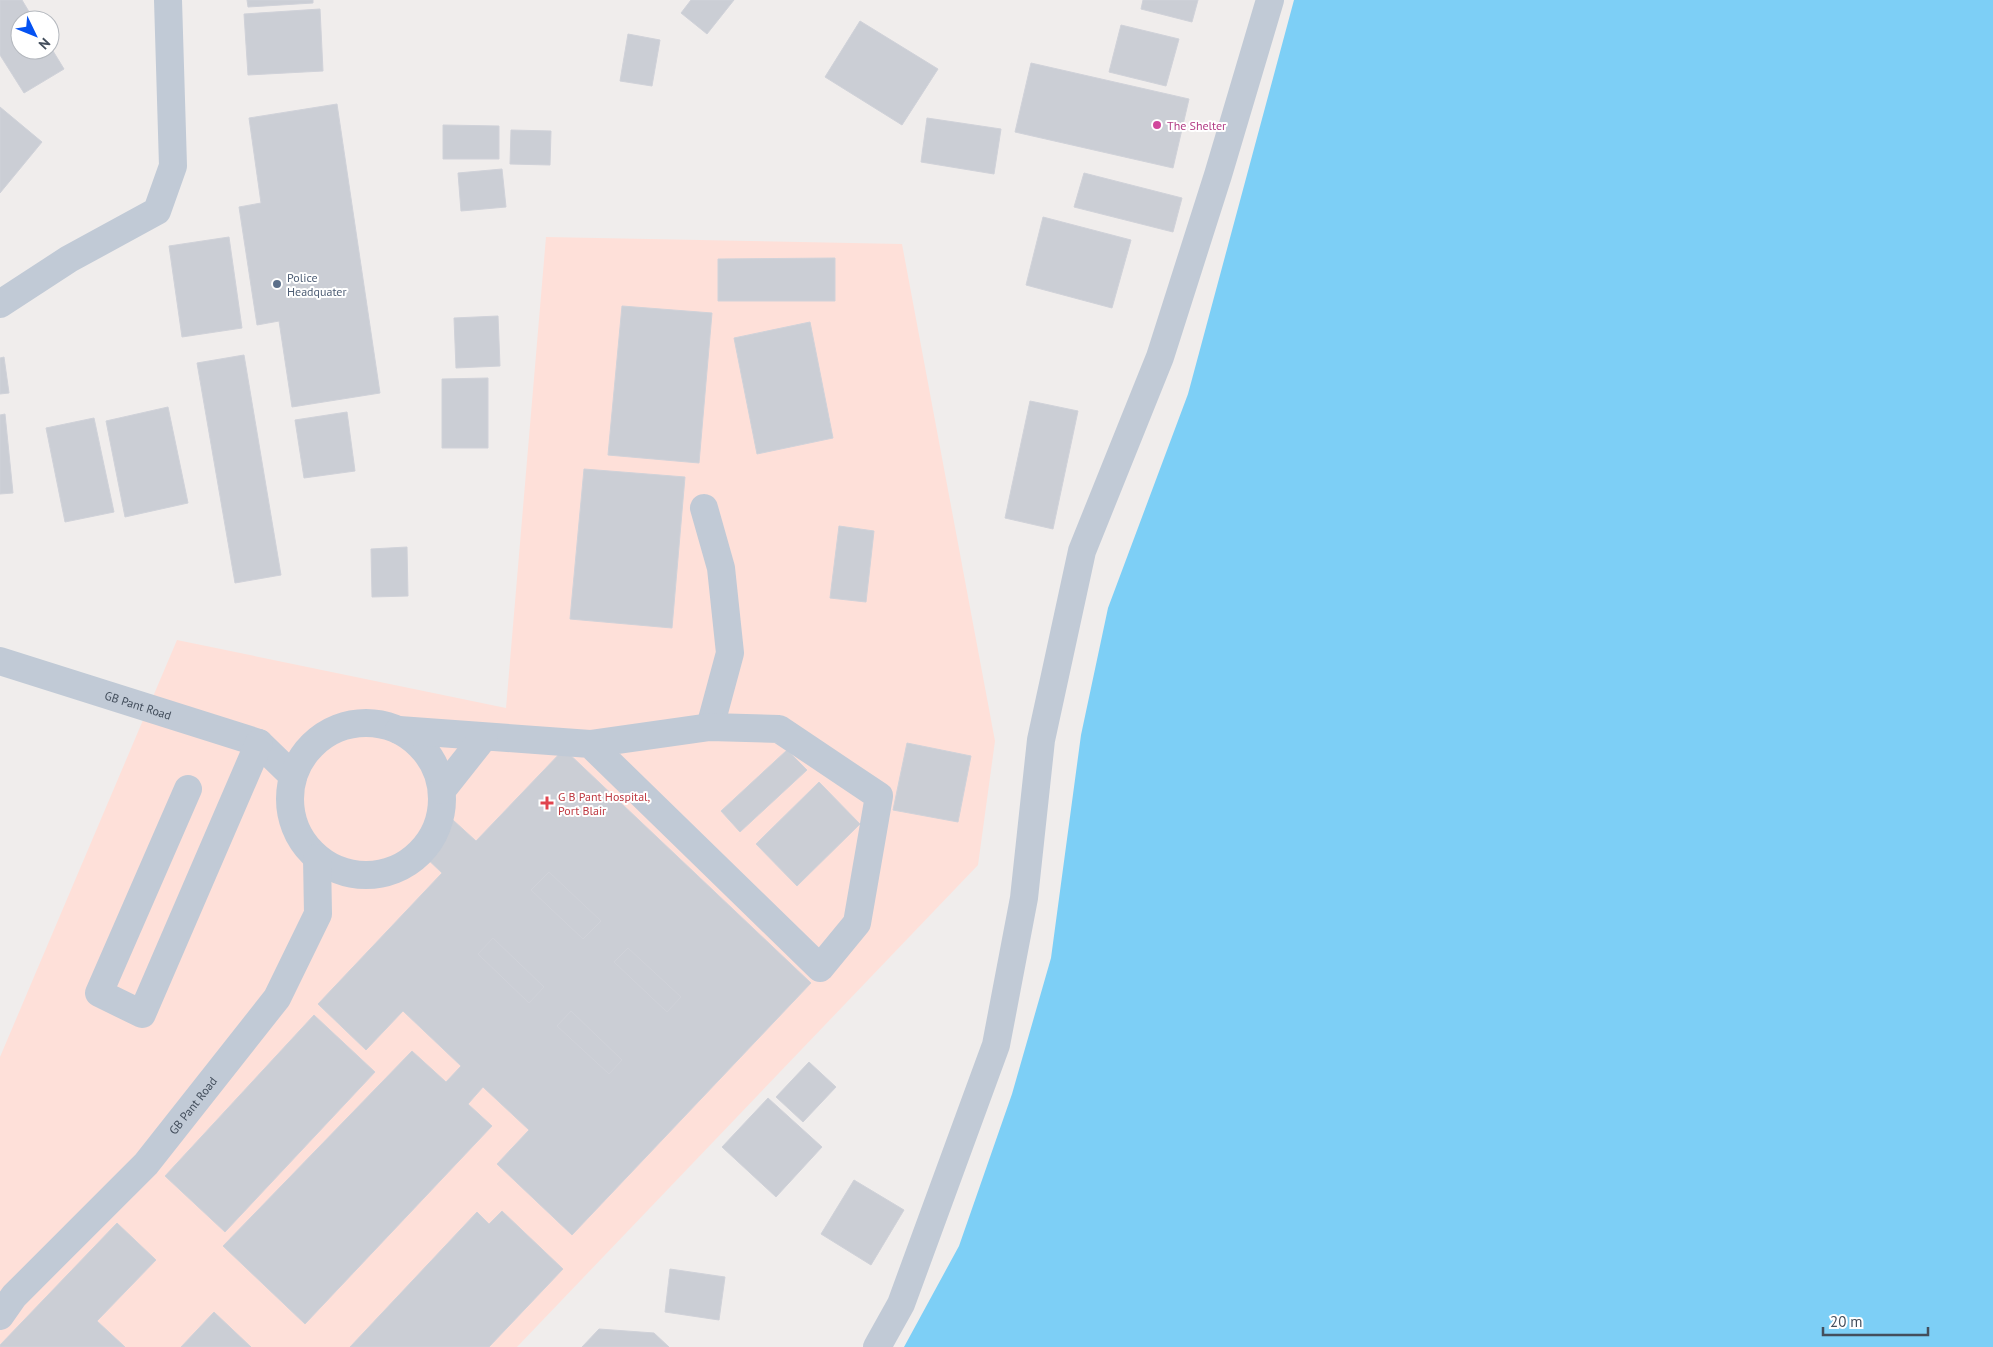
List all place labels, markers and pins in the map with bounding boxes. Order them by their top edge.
place label: The Shelter [1167,118,1226,133]
marker: The Shelter [1151,119,1163,131]
place label: Police Headquater [287,270,347,299]
marker: Police Headquater [271,278,283,290]
place label: G B Pant Hospital, Port Blair [558,789,651,818]
marker: G B Pant Hospital, Port Blair [540,796,554,810]

